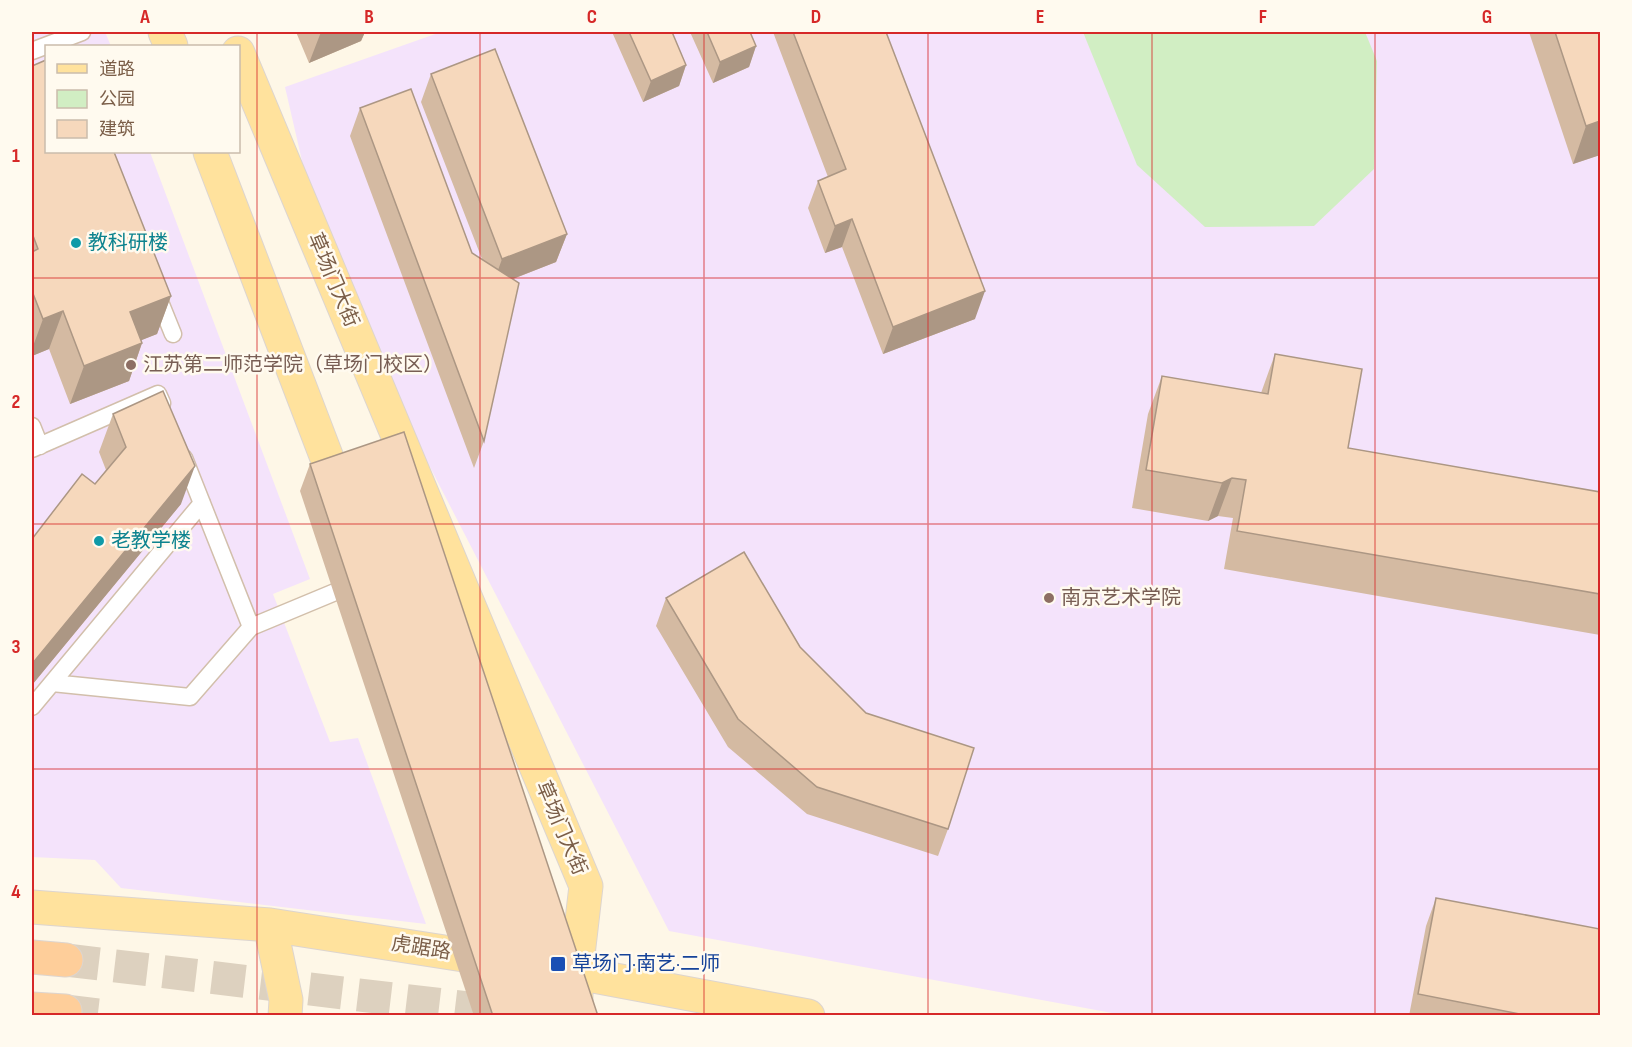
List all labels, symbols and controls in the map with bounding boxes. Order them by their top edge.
text: A [139,5,150,29]
text: B [364,5,374,29]
text: C [587,5,597,29]
text: D [811,5,821,29]
text: E [1036,5,1044,29]
text: F [1259,5,1267,29]
text: G [1482,5,1492,29]
legend [45,45,240,153]
text: 道路 [99,59,135,80]
text: 公园 [99,89,135,110]
text: 建筑 [99,119,135,140]
text: 1 [12,144,20,168]
street label: 草场门大街 [302,229,364,331]
place label: 教科研楼 [88,231,168,255]
marker: 教科研楼 [69,236,83,250]
place label: 江苏第二师范学院（草场门校区） [143,353,443,377]
marker: 江苏第二师范学院（草场门校区） [124,358,138,372]
text: 2 [12,390,20,414]
place label: 老教学楼 [111,529,191,553]
marker: 老教学楼 [92,534,106,548]
place label: 南京艺术学院 [1061,586,1181,610]
marker: 南京艺术学院 [1042,591,1056,605]
text: 3 [12,635,21,659]
street label: 草场门大街 [530,777,592,879]
text: 4 [11,880,21,904]
street label: 虎踞路 [389,931,453,965]
place label: 草场门·南艺·二师 [572,952,720,976]
marker: 草场门·南艺·二师 [549,955,567,973]

